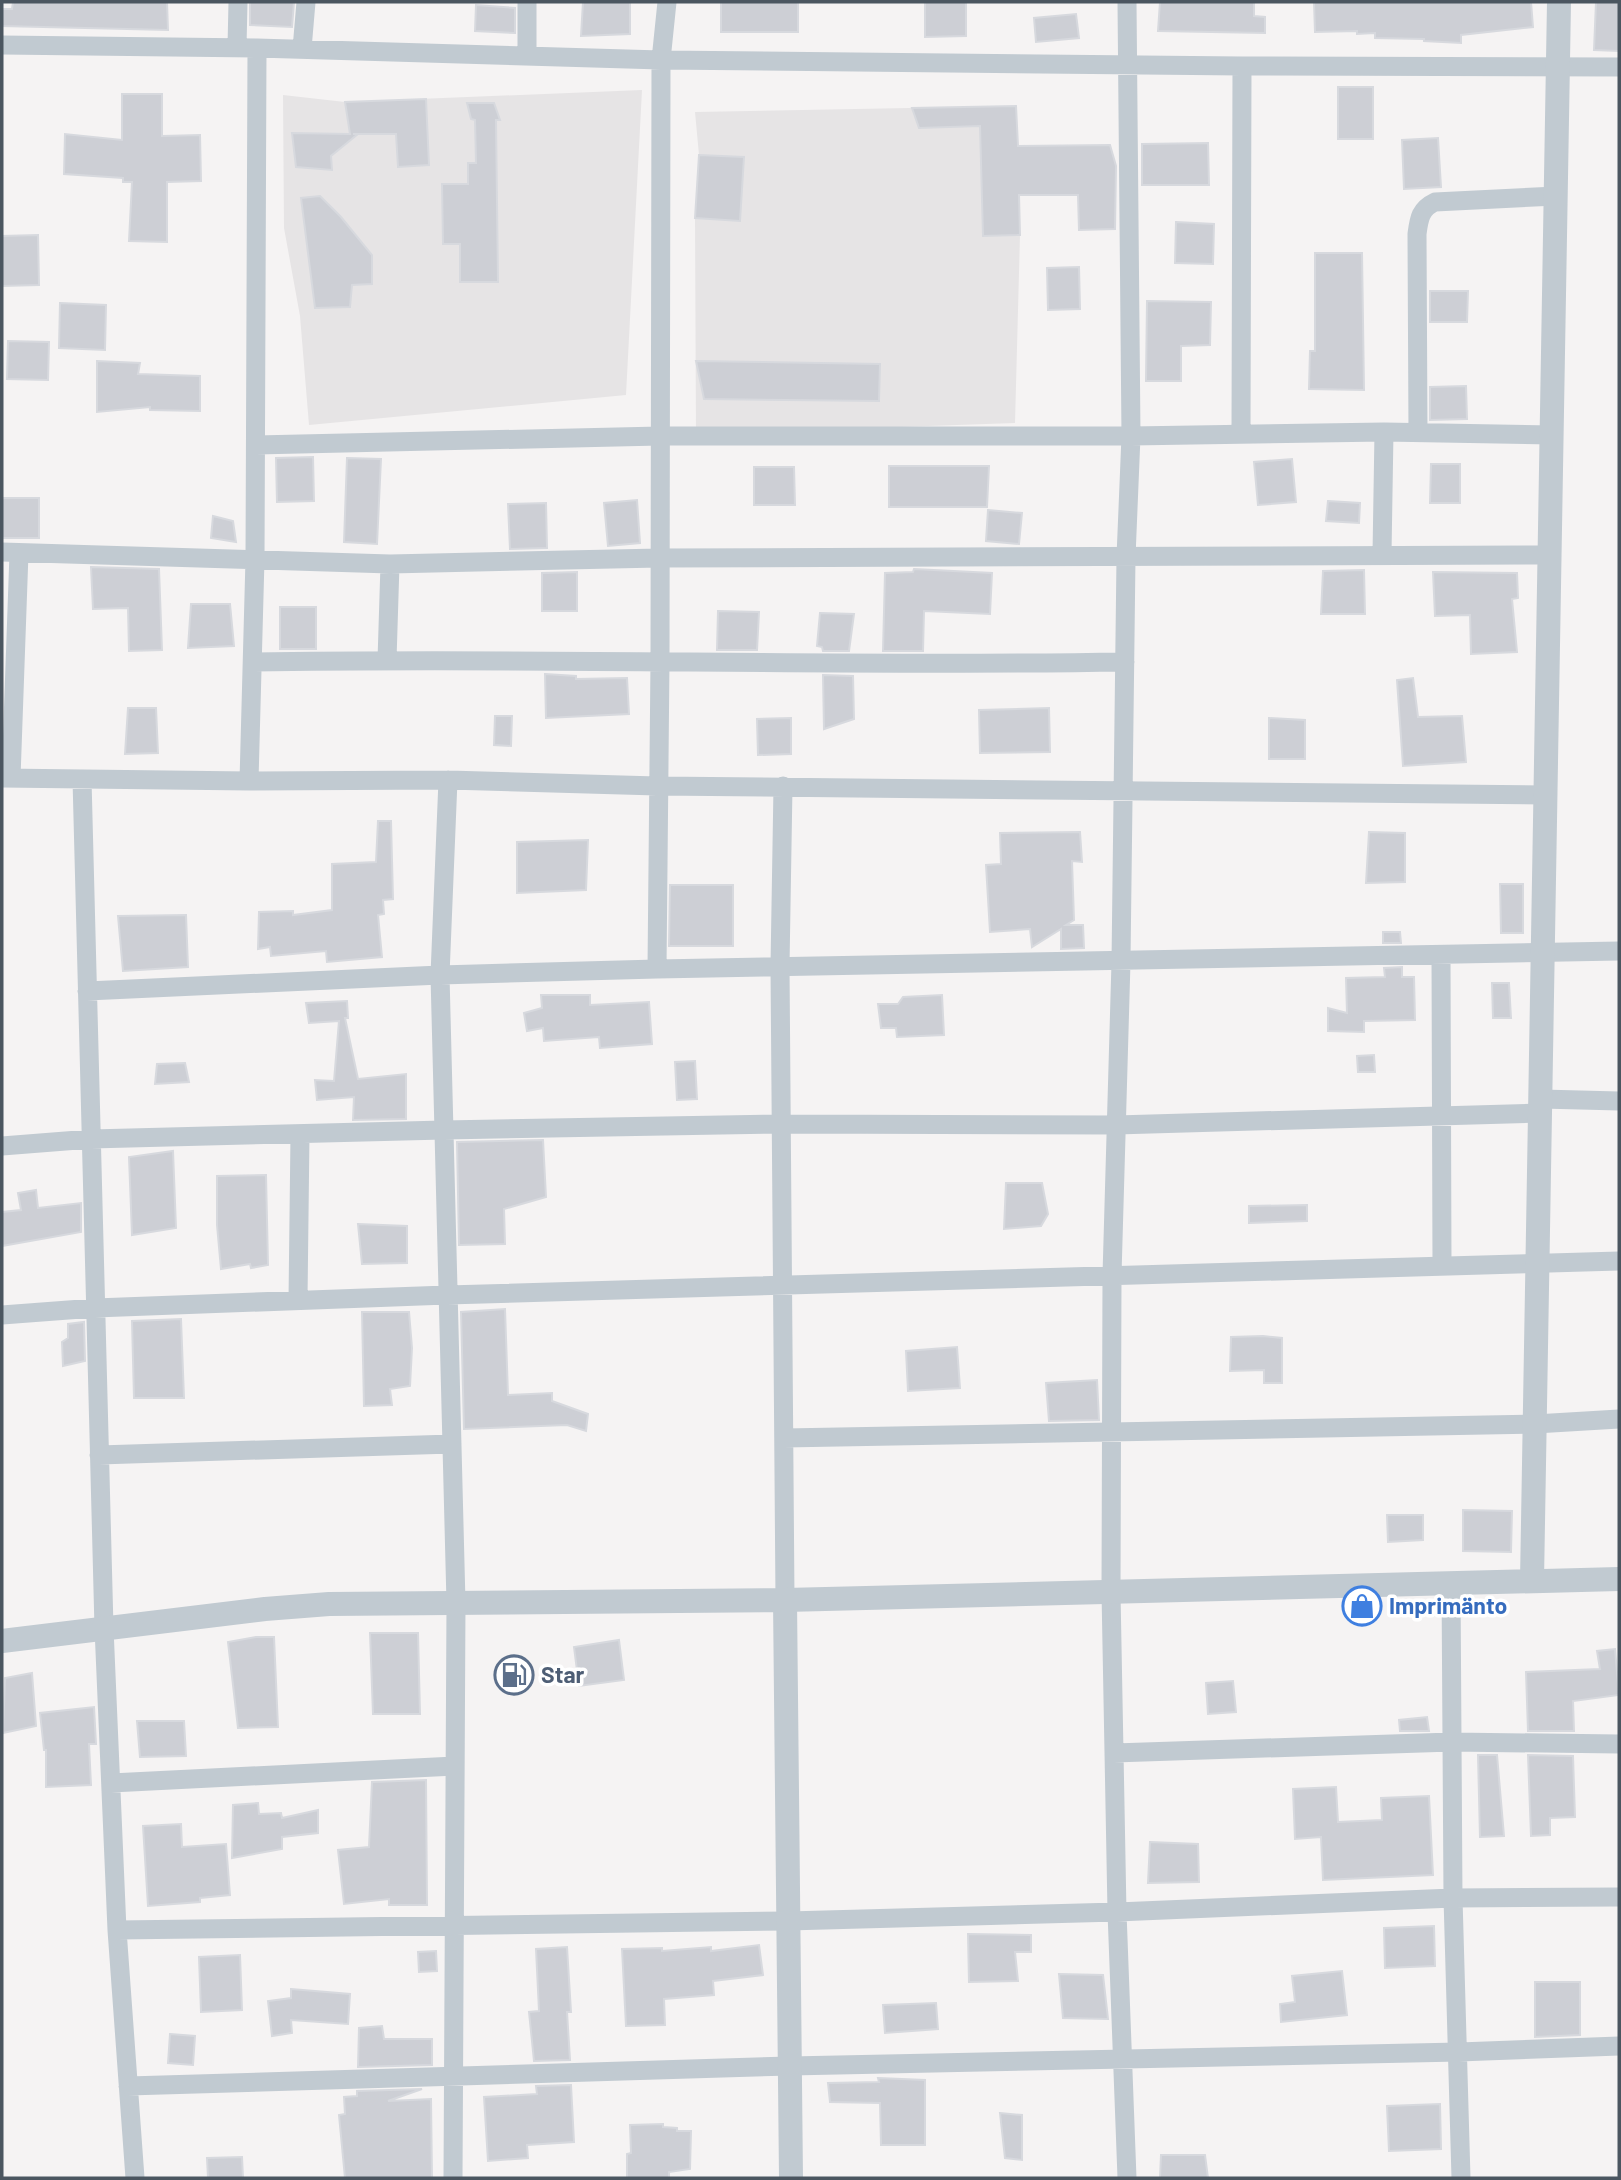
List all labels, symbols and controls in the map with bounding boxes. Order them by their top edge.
shop icon: Imprimänto [1341,1585,1383,1627]
place label: Imprimänto [1389,1591,1507,1619]
fuel station icon: Star [493,1654,535,1696]
place label: Star [541,1660,585,1688]

